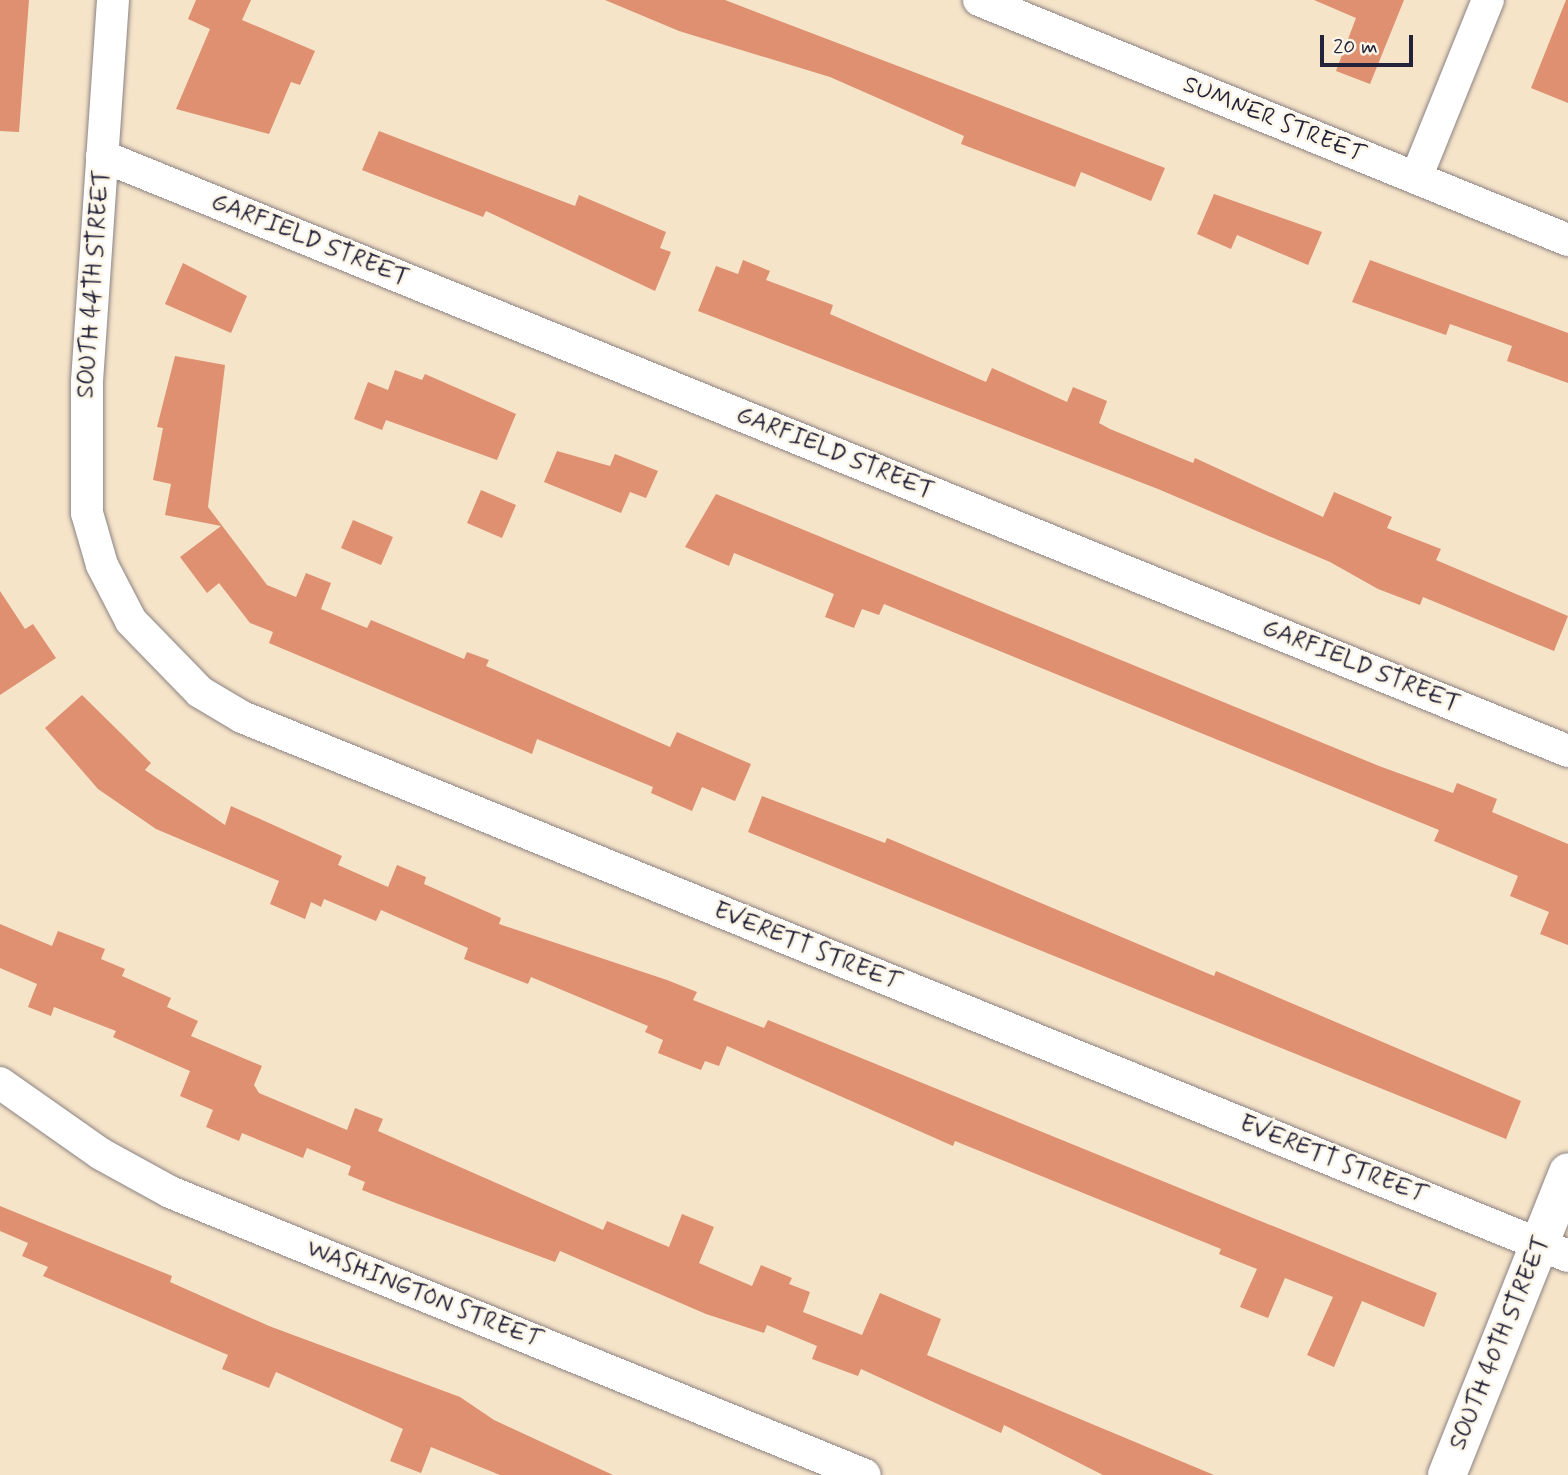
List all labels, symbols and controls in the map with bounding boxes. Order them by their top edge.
scale bar [1323,21,1416,65]
text: 20 m [1333,33,1378,61]
street label: SUMNER STREET [1178,70,1370,170]
street label: SOUTH 44TH STREET [72,167,116,401]
street label: GARFIELD STREET [206,187,414,293]
street label: GARFIELD STREET [731,400,939,506]
street label: GARFIELD STREET [1257,613,1465,719]
street label: EVERETT STREET [709,896,905,998]
street label: EVERETT STREET [1235,1109,1431,1211]
street label: SOUTH 40TH STREET [1443,1231,1557,1455]
street label: WASHINGTON STREET [302,1234,546,1356]

